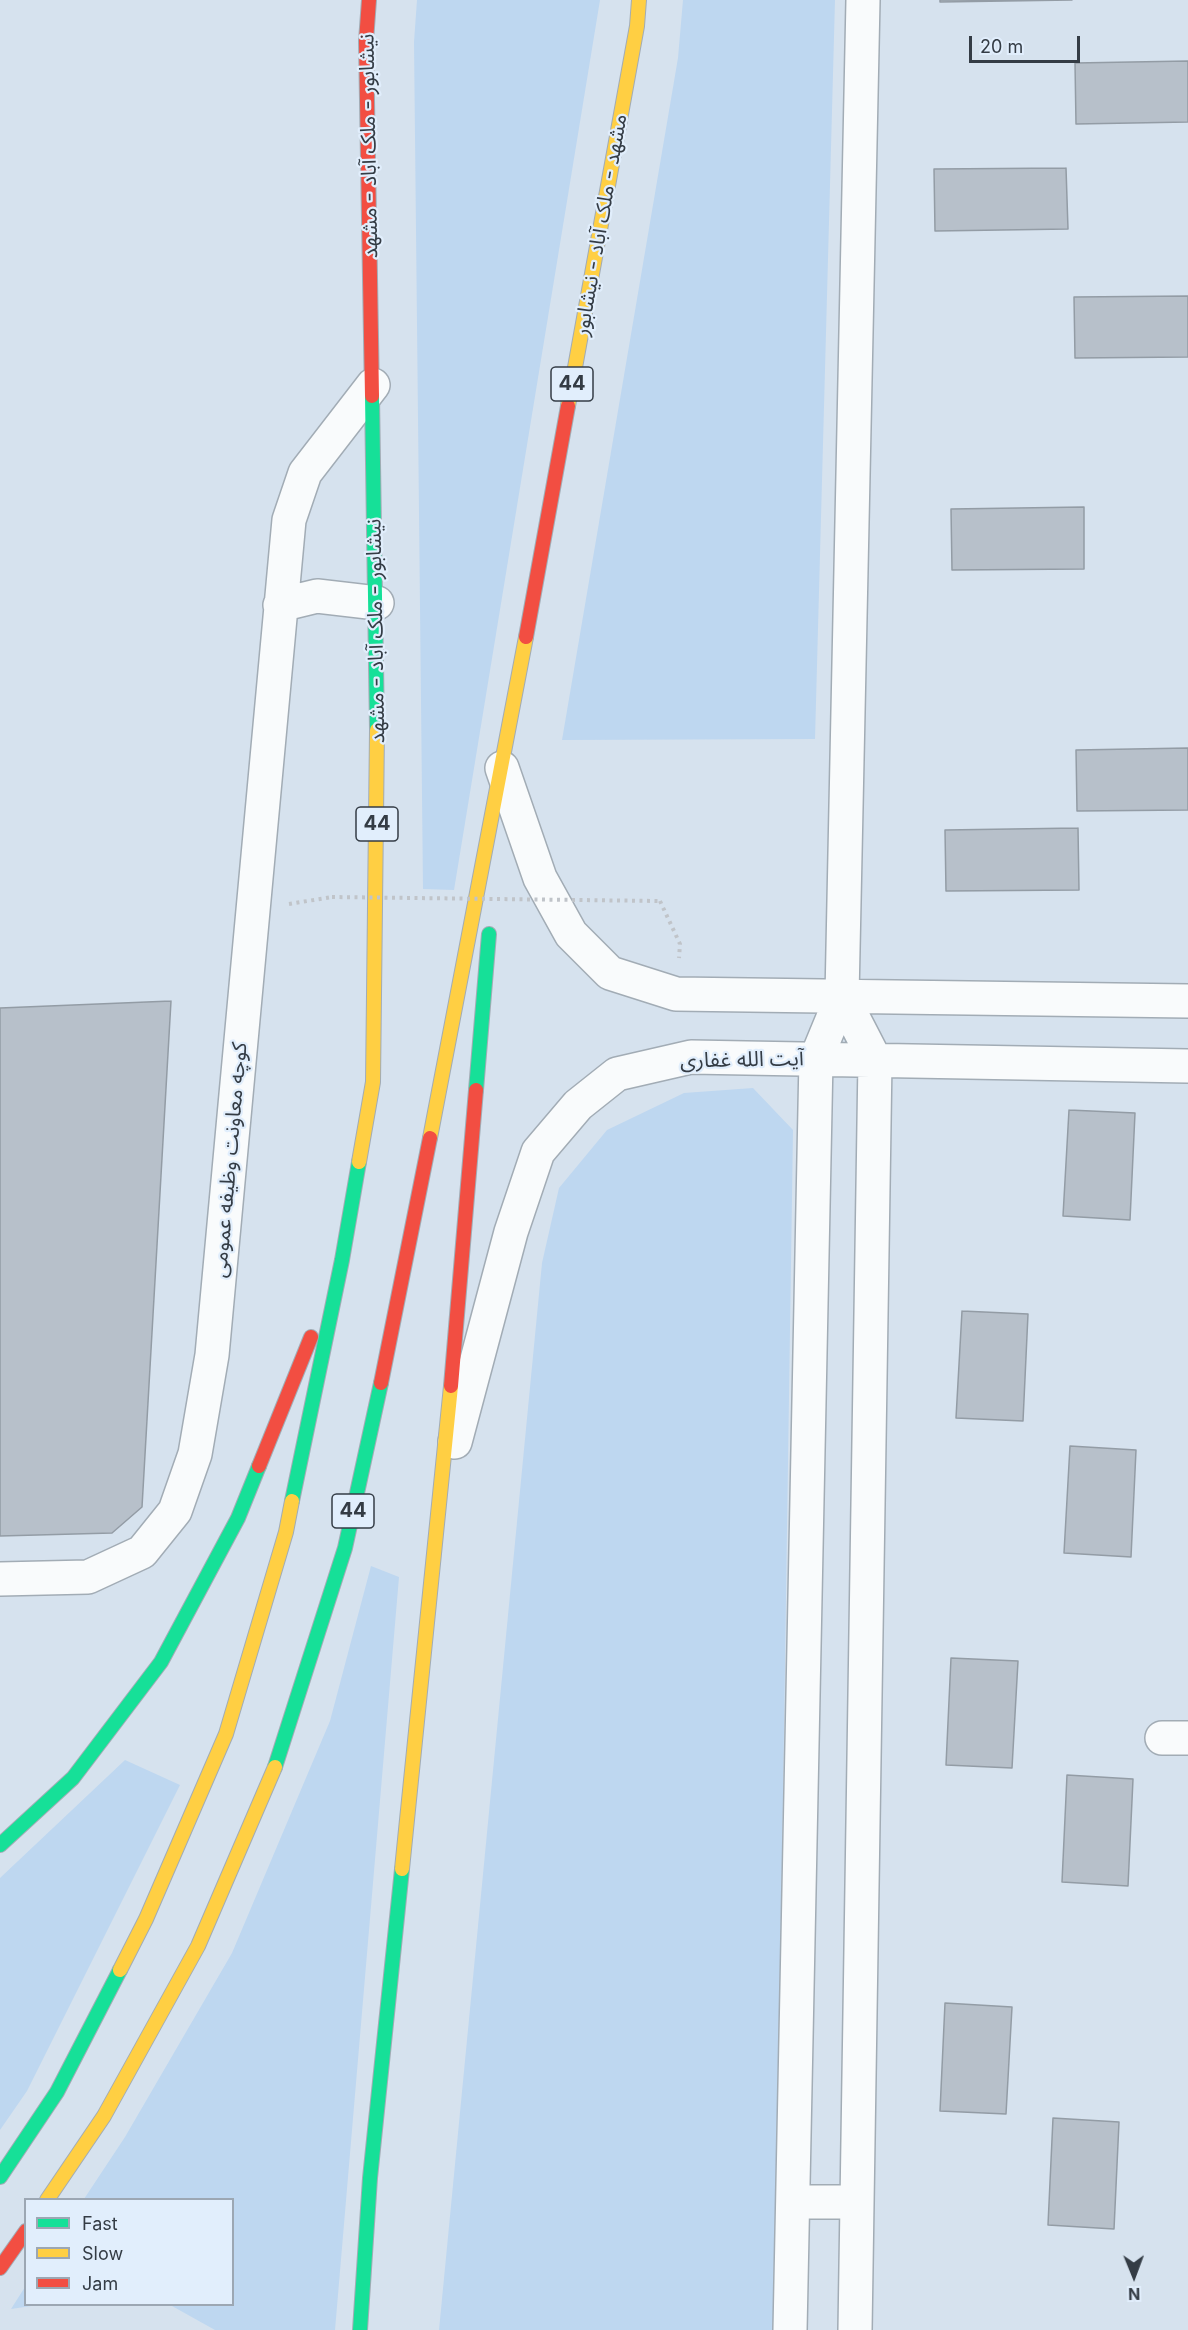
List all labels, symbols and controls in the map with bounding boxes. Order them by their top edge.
scale bar [972,24,1083,62]
street label: نیشابور - ملک آباد - مشهد [354,33,384,259]
text: 20 m [980,36,1023,57]
street label: مشهد - ملک آباد - نیشابور [569,112,633,338]
road number: 44 [551,367,593,401]
street label: نیشابور - ملک آباد - مشهد [361,518,391,744]
road number: 44 [356,807,398,841]
street label: کوچه معاونت وظیفه عمومی [207,1041,253,1279]
street label: آیت الله غفاری [680,1046,804,1074]
road number: 44 [332,1494,374,1528]
legend [24,2198,234,2306]
text: Fast [82,2213,118,2234]
text: Slow [82,2243,123,2264]
north arrow [1104,2246,1164,2306]
text: Jam [82,2273,118,2294]
text: N [1128,2284,1141,2304]

